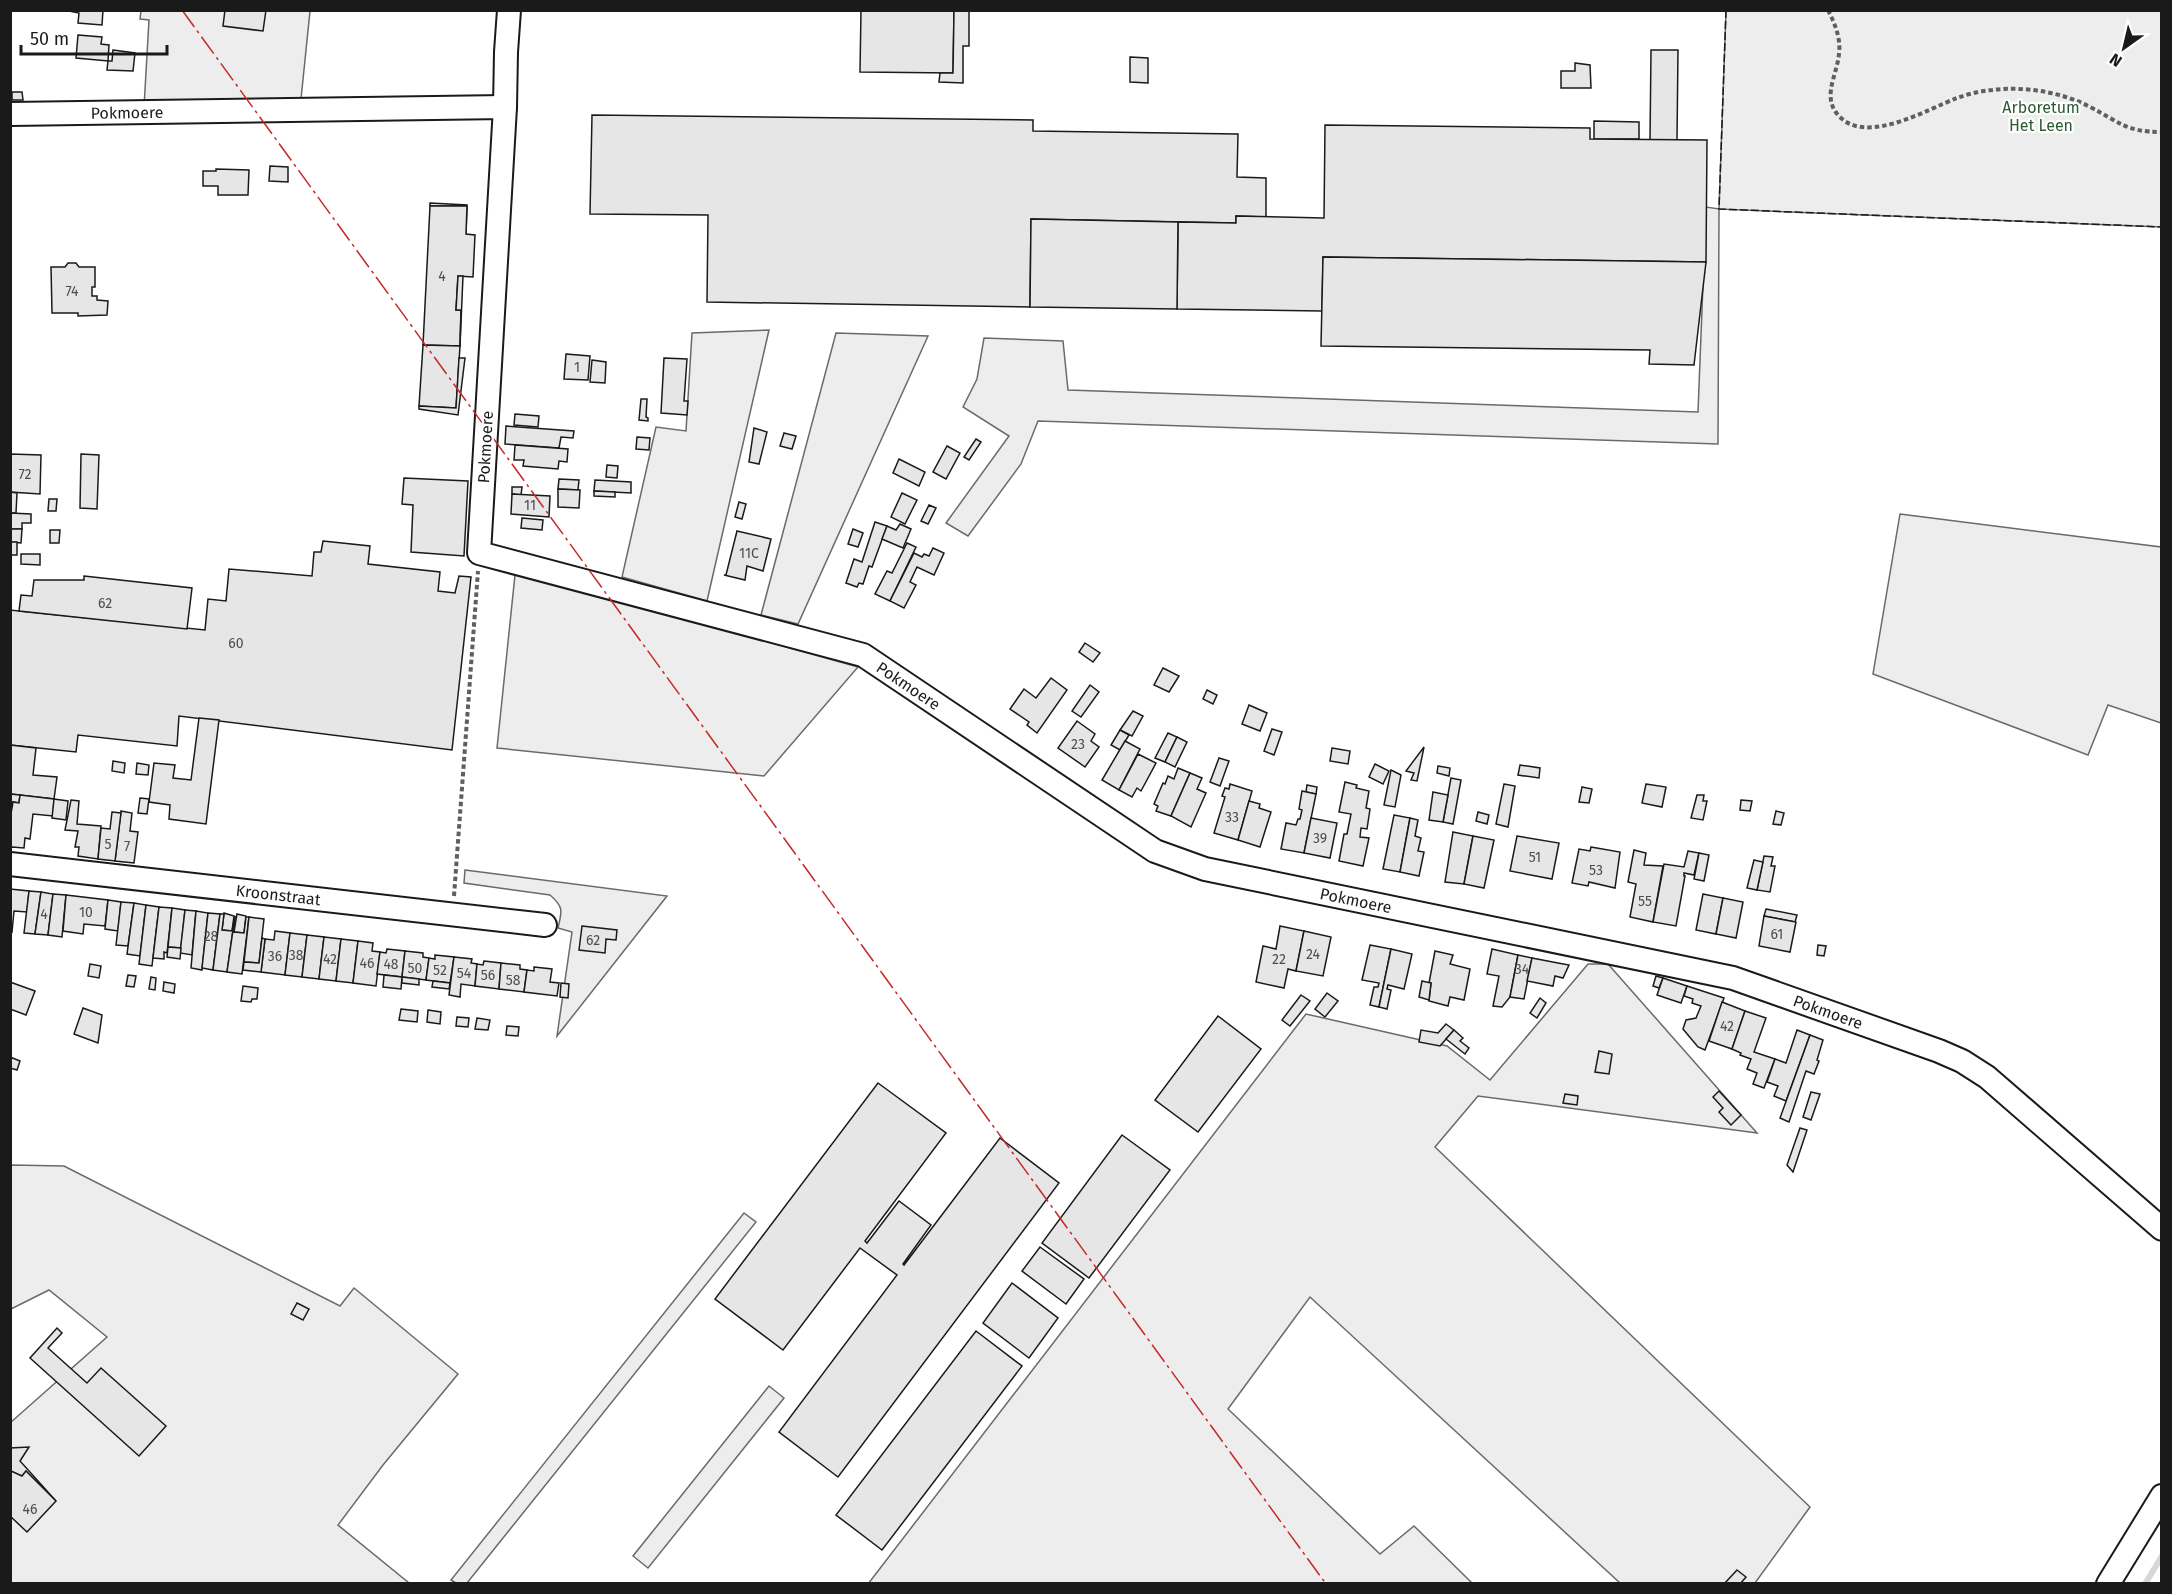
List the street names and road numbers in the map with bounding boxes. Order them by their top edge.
street label: Pokmoere [91,103,163,123]
street label: Pokmoere [474,410,497,484]
street label: Pokmoere [873,658,944,714]
street label: Kroonstraat [235,881,322,909]
street label: Pokmoere [1318,884,1393,917]
street label: Pokmoere [1791,991,1865,1033]

